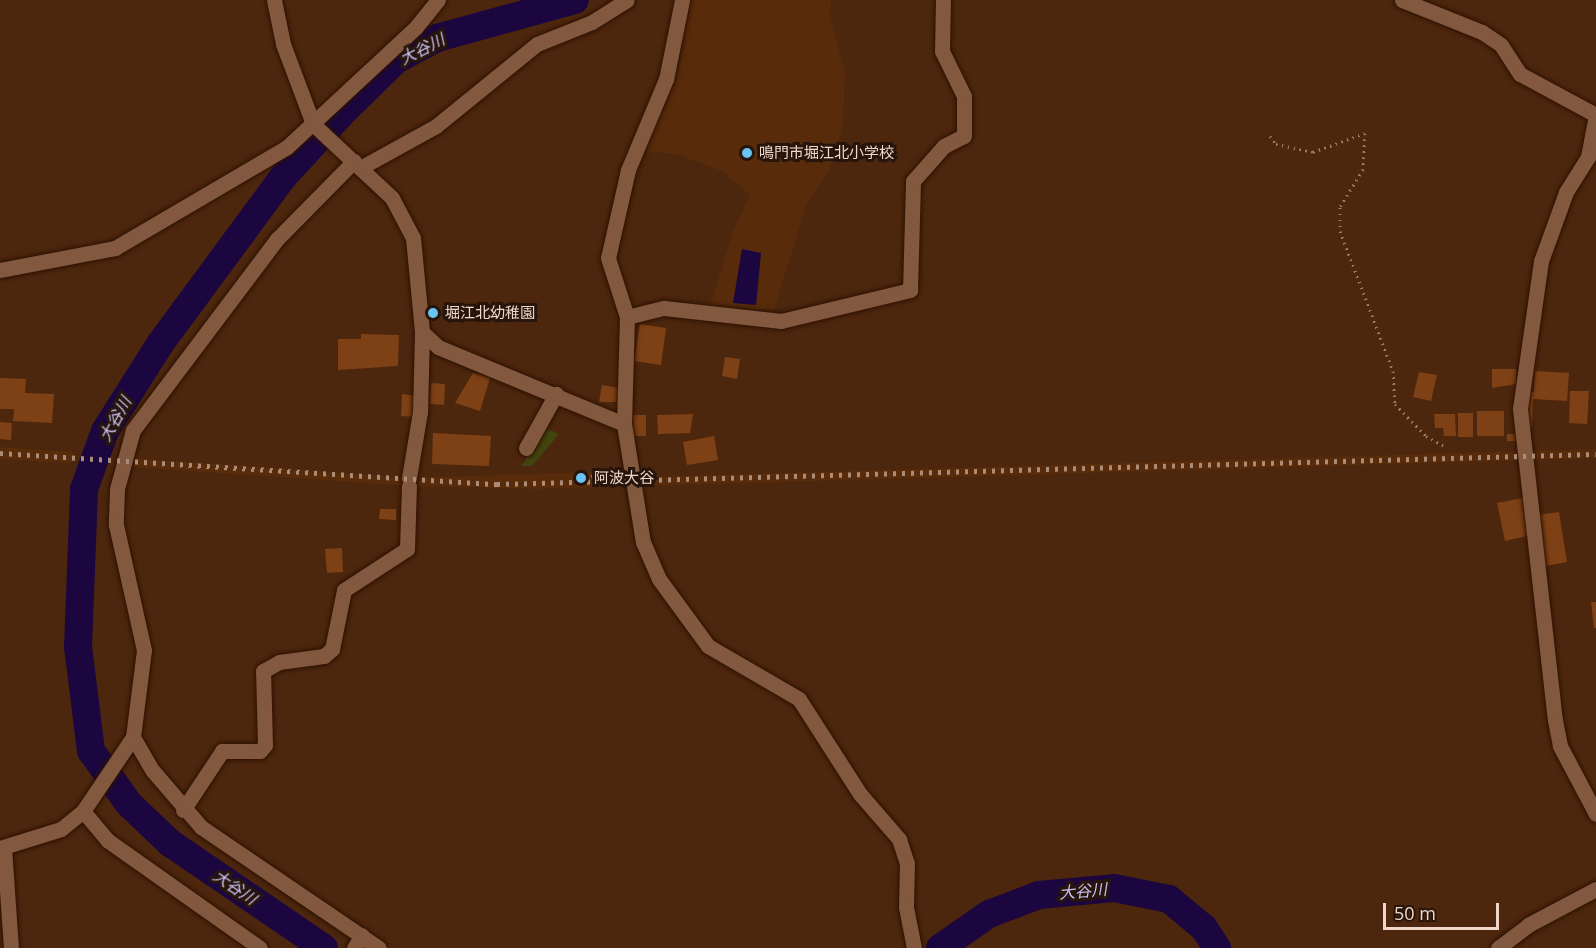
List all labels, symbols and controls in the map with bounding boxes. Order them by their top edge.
water label: 大谷川 [396,30,448,68]
place label: 鳴門市堀江北小学校 [759,144,894,162]
marker: 鳴門市堀江北小学校 [740,146,754,160]
place label: 堀江北幼稚園 [445,304,535,322]
marker: 堀江北幼稚園 [426,306,440,320]
water label: 大谷川 [95,393,135,445]
marker: 阿波大谷 [572,469,590,487]
place label: 阿波大谷 [594,469,654,487]
water label: 大谷川 [210,866,260,908]
water label: 大谷川 [1058,879,1108,903]
scale bar [1386,891,1502,929]
text: 50 m [1394,901,1436,925]

